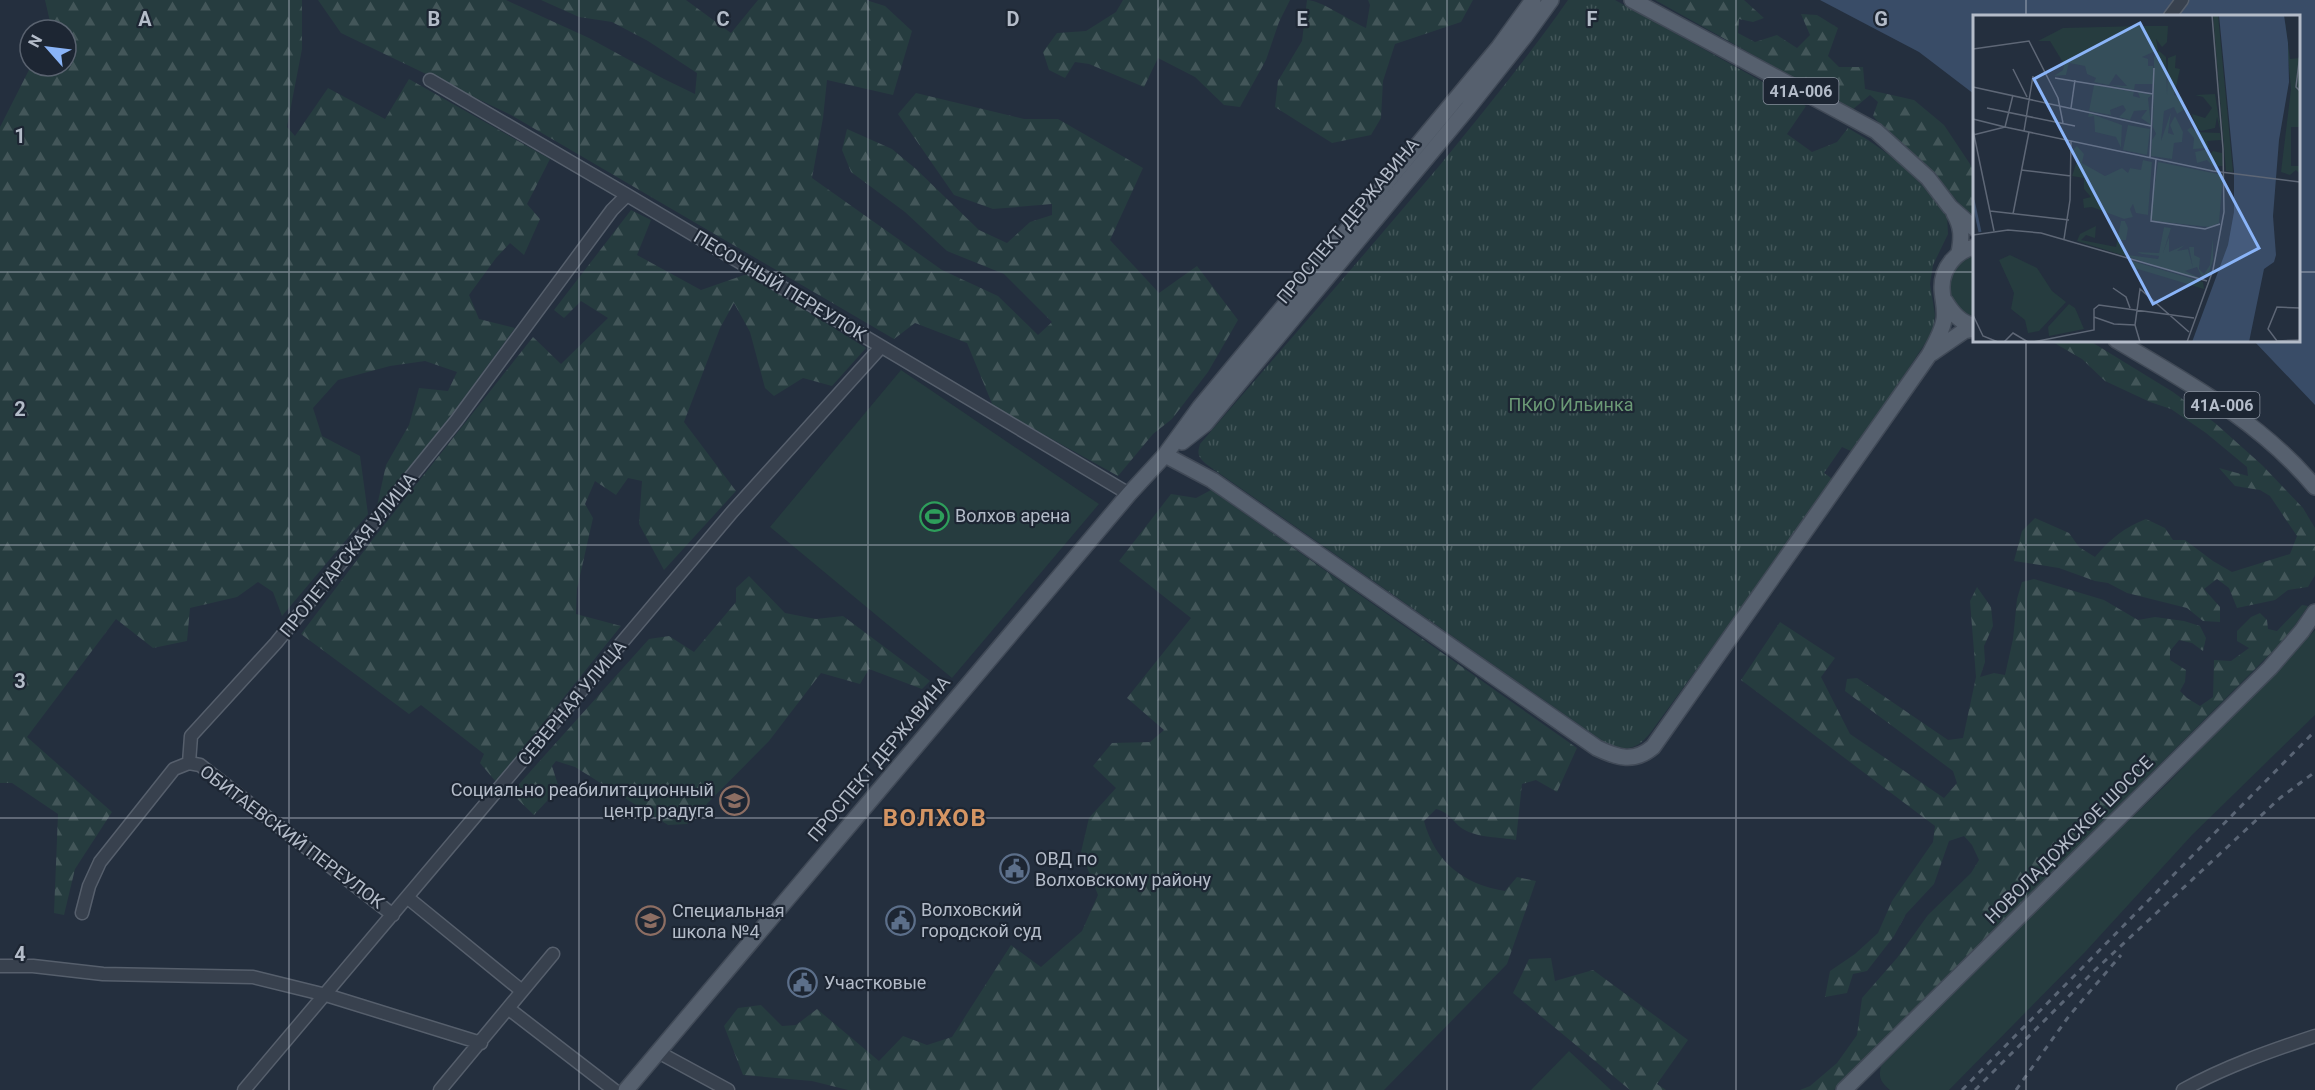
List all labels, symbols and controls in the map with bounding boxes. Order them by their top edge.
text: A [138,7,152,31]
text: B [428,7,440,31]
text: C [716,7,730,31]
text: D [1007,7,1020,31]
text: E [1296,7,1308,31]
text: F [1587,7,1598,31]
text: G [1874,7,1888,31]
inset map [1973,15,2300,342]
north arrow [18,18,78,78]
text: N [24,32,46,51]
road number: 41А-006 [1764,78,1838,104]
text: 1 [14,124,26,148]
street label: ПРОСПЕКТ ДЕРЖАВИНА [1272,133,1423,308]
street label: ПЕСОЧНЫЙ ПЕРЕУЛОК [690,226,871,346]
road number: 41А-006 [2184,392,2260,418]
park label: ПКиО Ильинка [1509,394,1633,415]
text: 2 [14,397,26,421]
street label: ПРОЛЕТАРСКАЯ УЛИЦА [275,468,420,641]
sports icon: Волхов арена [918,500,950,532]
place label: Волхов арена [955,505,1070,526]
street label: СЕВЕРНАЯ УЛИЦА [513,636,630,770]
text: 3 [14,669,26,693]
street label: ПРОСПЕКТ ДЕРЖАВИНА [803,671,954,846]
street label: НОВОЛАДОЖСКОЕ ШОССЕ [1981,752,2157,928]
street label: ОБИТАЕВСКИЙ ПЕРЕУЛОК [196,760,389,913]
place label: Социально реабилитационный центр радуга [451,779,714,821]
school or university icon: Социально реабилитационный центр радуга [719,784,751,816]
district label: ВОЛХОВ [883,804,987,832]
place label: ОВД по Волховскому району [1035,848,1212,890]
public building icon: ОВД по Волховскому району [998,853,1030,885]
place label: Волховский городской суд [921,899,1042,941]
place label: Специальная школа №4 [672,900,785,942]
public building icon: Волховский городской суд [884,904,916,936]
school or university icon: Специальная школа №4 [635,905,667,937]
text: 4 [14,942,26,966]
public building icon: Участковые [787,967,819,999]
place label: Участковые [824,972,926,993]

